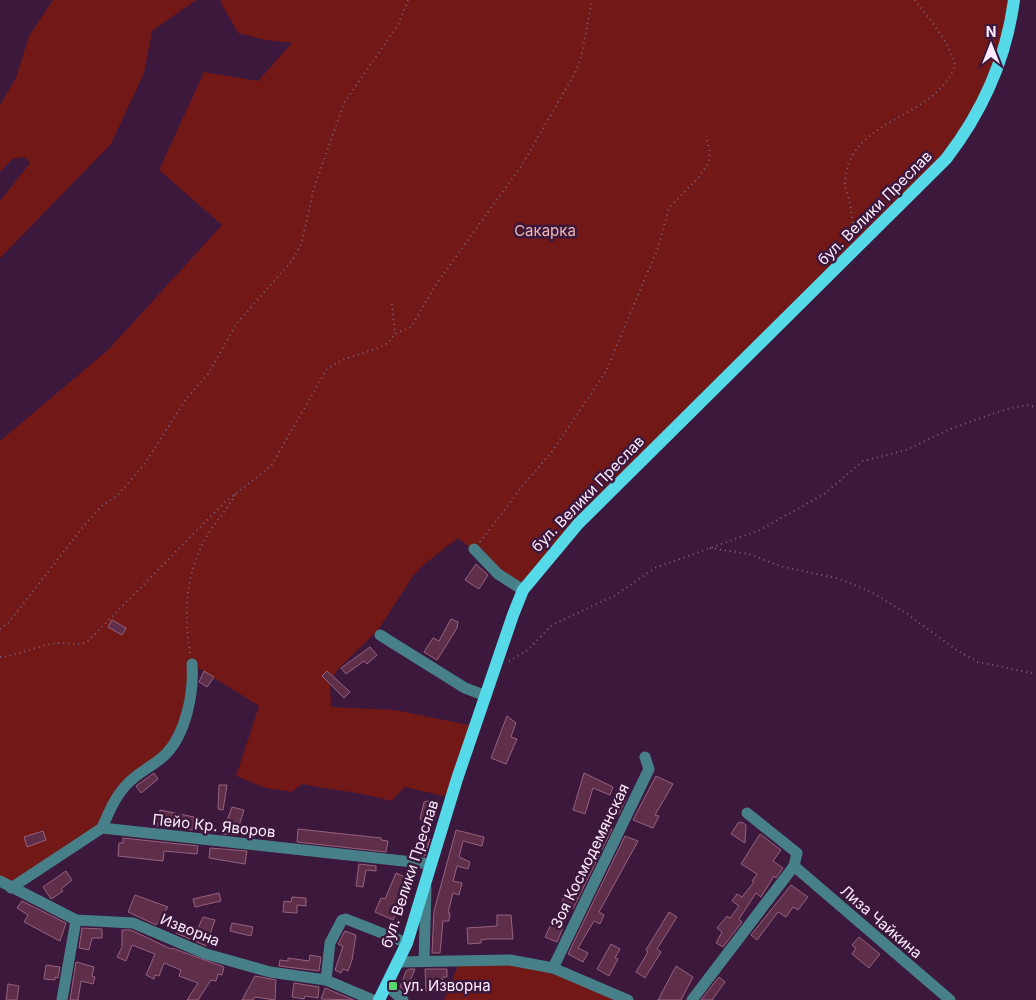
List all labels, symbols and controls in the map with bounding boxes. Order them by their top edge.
north arrow [966,20,1016,70]
text: N [986,23,996,40]
street label: бул. Велики Преслав [813,146,936,269]
park label: Сакарка [514,221,576,240]
street label: бул. Велики Преслав [527,432,648,556]
street label: Зоя Космодемянская [546,780,633,931]
street label: бул. Велики Преслав [377,798,442,950]
street label: Пейо Кр. Яворов [152,810,276,841]
street label: Лиза Чайкина [837,881,926,962]
street label: Изворна [158,909,223,950]
place label: ул. Изворна [403,976,491,995]
marker: ул. Изворна [387,980,399,992]

